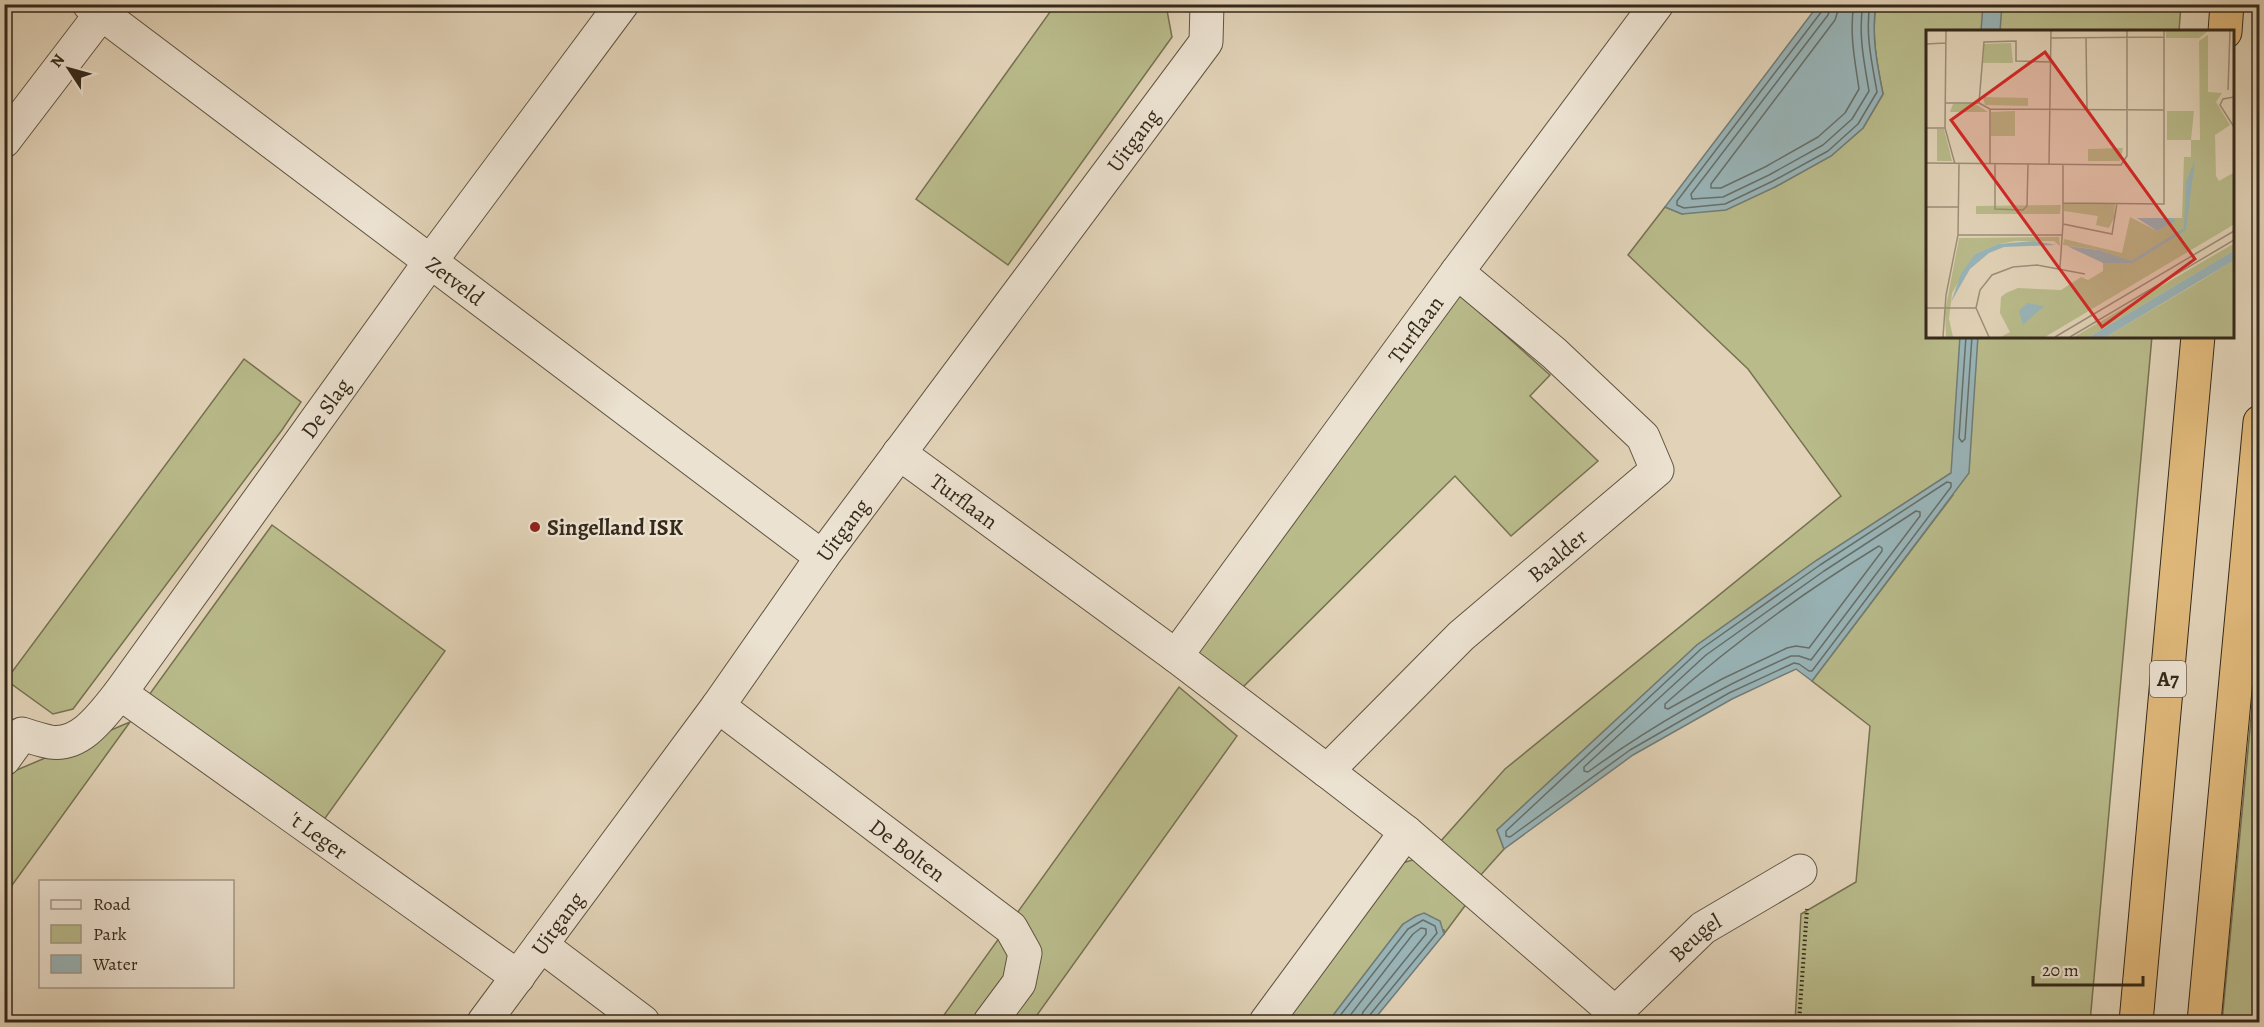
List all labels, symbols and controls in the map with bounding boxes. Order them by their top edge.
inset map [1926,30,2234,338]
north arrow [39,39,99,99]
text: N [45,49,70,72]
street label: Uitgang [1100,103,1167,179]
street label: Zetveld [420,249,490,313]
street label: Turflaan [1381,290,1451,370]
street label: De Slag [294,372,358,445]
street label: Turflaan [924,467,1004,537]
street label: Uitgang [810,492,877,568]
place label: Singelland ISK [547,513,684,543]
marker: Singelland ISK [528,520,542,534]
street label: Baalder [1522,522,1594,589]
road number: A7 [2150,661,2186,697]
street label: 't Leger [283,804,353,867]
street label: De Bolten [863,812,951,889]
legend [39,880,234,988]
street label: Uitgang [524,886,592,962]
text: Road [93,892,131,916]
street label: Beugel [1663,907,1727,969]
text: Park [93,922,127,946]
scale bar [2033,949,2142,987]
text: Water [92,952,138,976]
text: 20 m [2042,958,2079,982]

